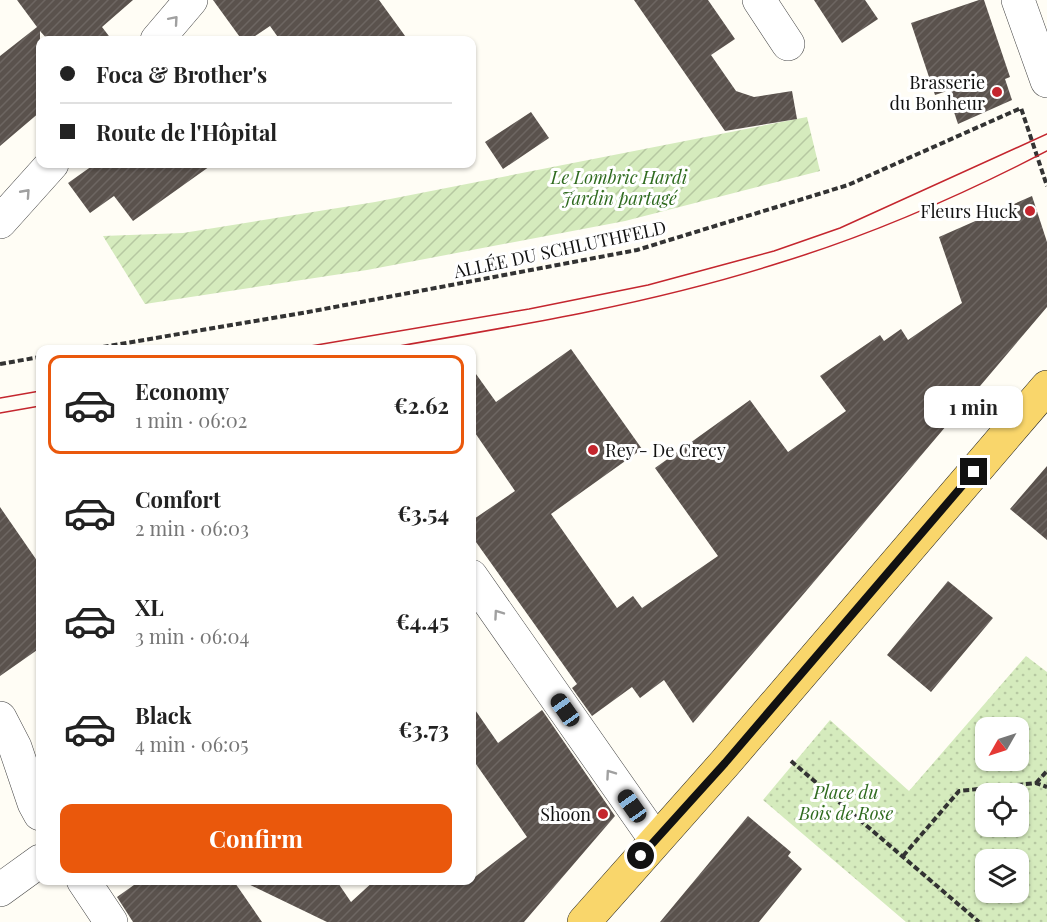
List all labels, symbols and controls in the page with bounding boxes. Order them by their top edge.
one-way arrow [167,16,178,27]
text: Foca & Brother's [96,59,267,89]
place label: Brasserie du Bonheur [890,70,985,115]
marker: Brasserie du Bonheur [990,85,1004,99]
text: Route de l'Hôpital [96,117,277,147]
park label: Le Lombric Hardi Jardin partagé [550,165,688,210]
one-way arrow [19,189,30,200]
place label: Fleurs Huck [920,199,1018,223]
marker: Fleurs Huck [1023,204,1037,218]
street label: ALLÉE DU SCHLUTHFELD [451,215,668,283]
text: Economy [135,376,229,406]
icon: car [63,378,117,432]
callout: 1 min [924,385,1024,427]
text: €2.62 [394,390,449,420]
text: 1 min [949,393,998,420]
text: 1 min · 06:02 [135,406,247,433]
place label: Rey - De Crecy [605,438,726,462]
marker: Rey - De Crecy [586,443,600,457]
route end [960,458,987,485]
text: Comfort [135,484,221,514]
icon: car [63,486,117,540]
text: €3.54 [397,498,449,528]
text: 2 min · 06:03 [135,514,249,541]
text: XL [135,592,164,622]
icon: car [63,594,117,648]
text: €4.45 [396,606,449,636]
one-way arrow [494,610,505,621]
text: 3 min · 06:04 [135,622,249,649]
car [547,690,583,730]
text: Black [135,700,192,730]
icon: car [63,702,117,756]
text: €3.73 [398,714,449,744]
north arrow [975,717,1029,771]
map controls [975,717,1029,903]
text: 4 min · 06:05 [135,730,249,757]
one-way arrow [606,769,617,780]
park label: Place du Bois de Rose [798,780,893,825]
button: locate [975,783,1029,837]
car [614,786,650,826]
place label: Shoon [540,802,591,826]
button: Confirm [60,804,452,873]
marker: Shoon [596,807,610,821]
route start [627,842,654,869]
button: layers [975,849,1029,903]

